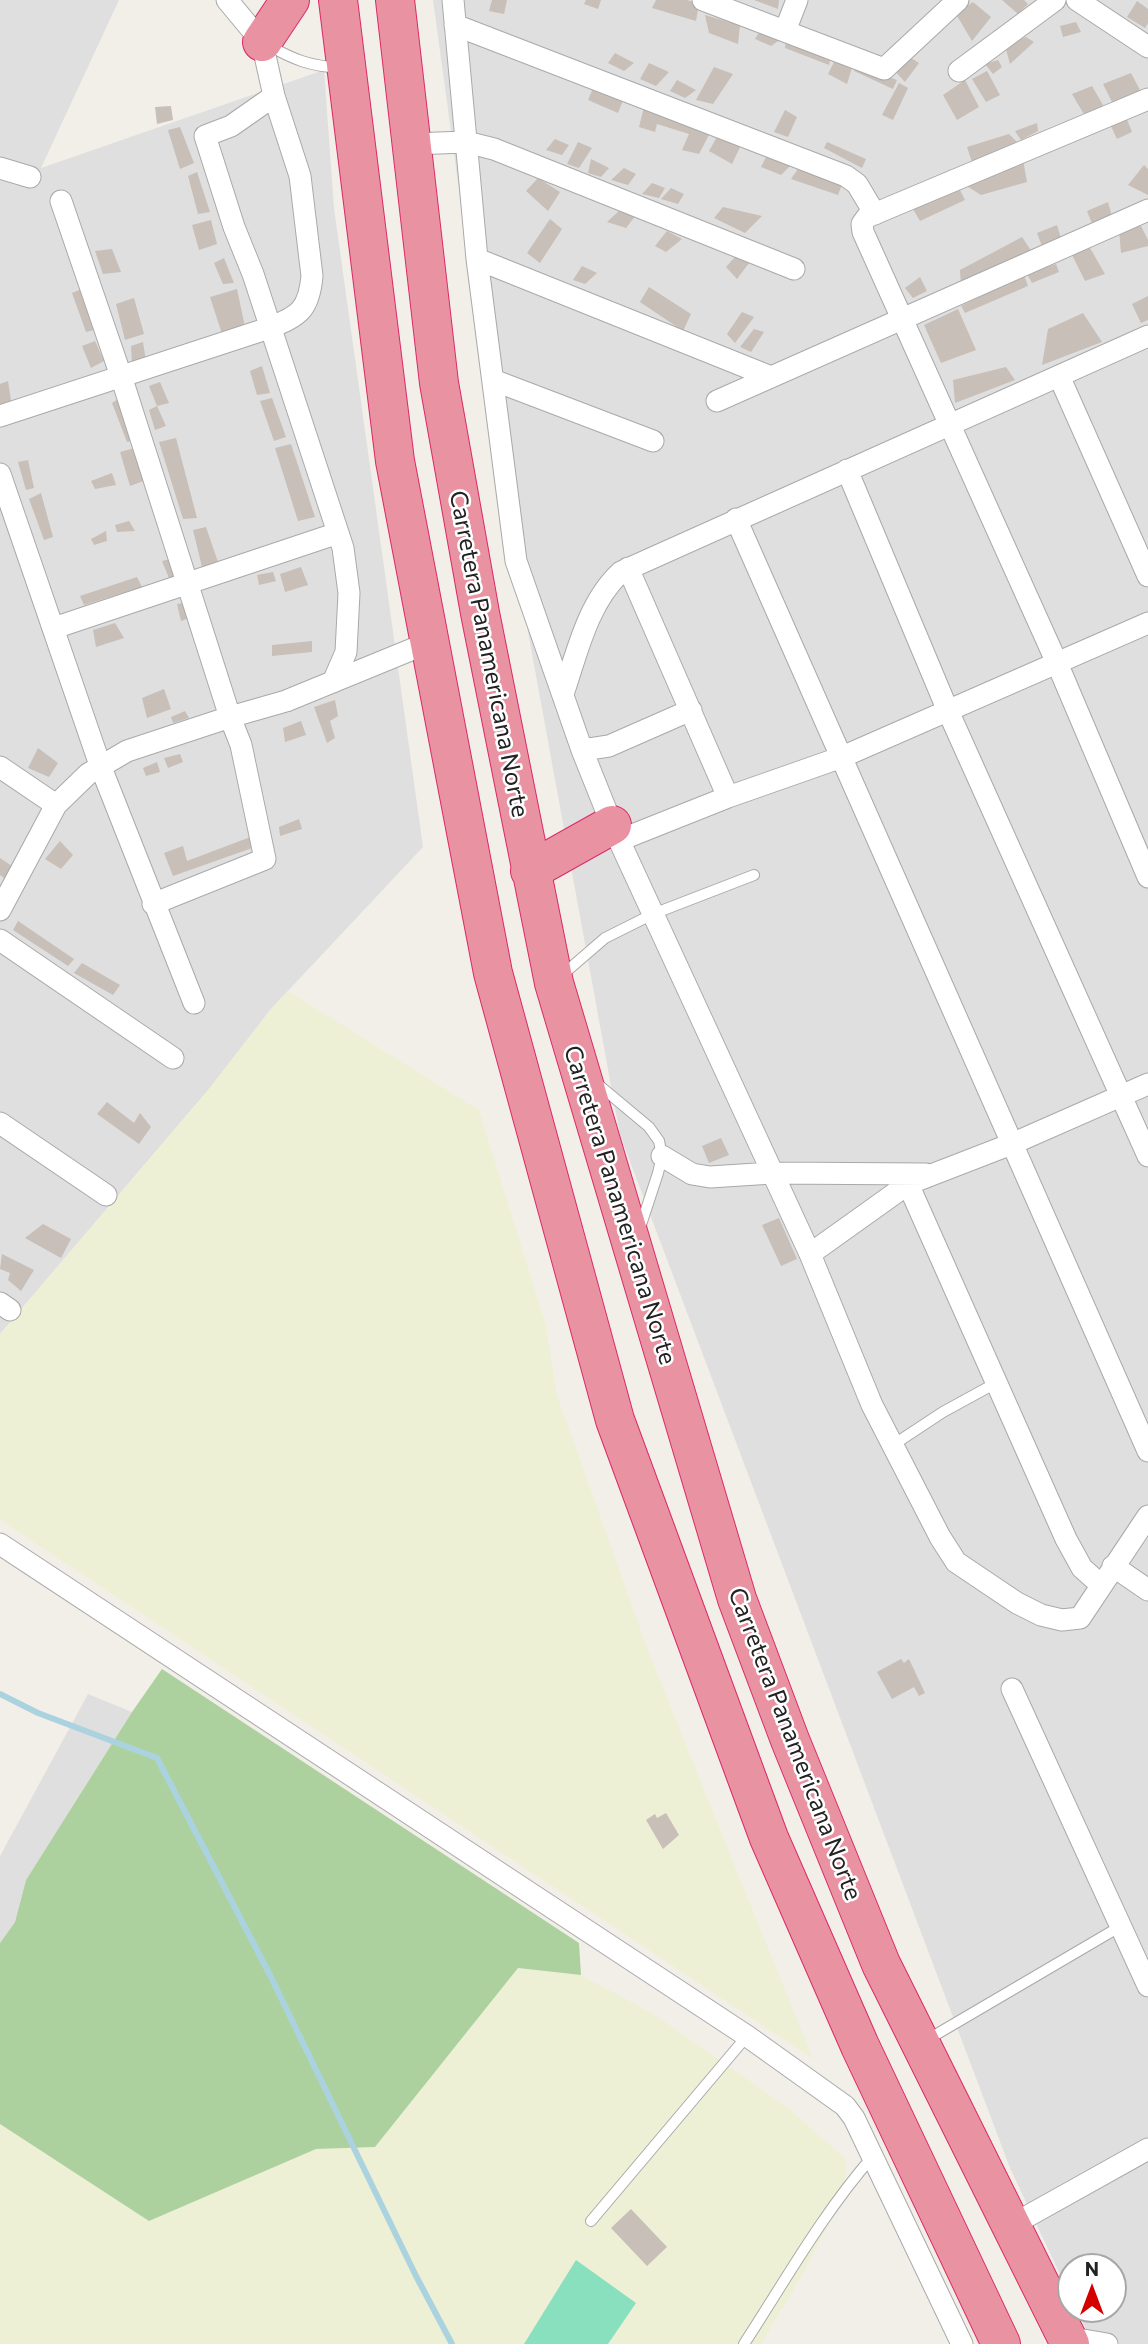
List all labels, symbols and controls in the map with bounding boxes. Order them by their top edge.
street label: Carretera Panamericana Norte [443,488,535,820]
street label: Carretera Panamericana Norte [558,1042,682,1368]
street label: Carretera Panamericana Norte [722,1584,868,1904]
north arrow [1057,2253,1127,2323]
text: N [1085,2257,1099,2280]

